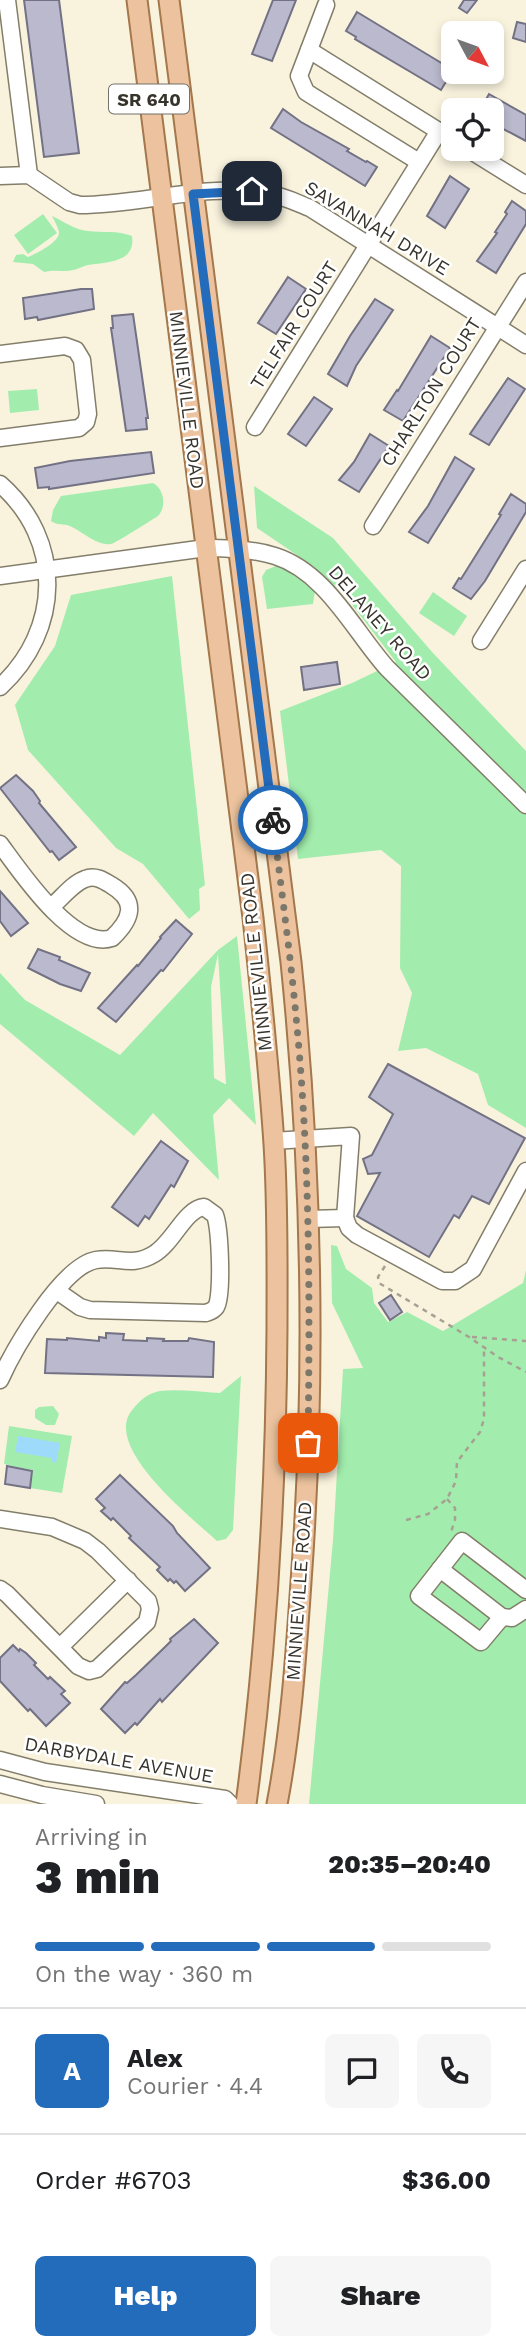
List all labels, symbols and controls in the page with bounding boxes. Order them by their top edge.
north arrow [441,21,504,84]
map controls [441,21,504,161]
road number: SR 640 [109,84,189,114]
button: locate [441,98,504,161]
pin [222,161,282,221]
icon: home [233,172,271,210]
street label: SAVANNAH DRIVE [301,176,453,280]
street label: TELFAIR COURT [245,257,343,393]
street label: MINNIEVILLE ROAD [165,310,209,490]
street label: CHARLTON COURT [376,313,486,471]
street label: DELANEY ROAD [324,561,436,685]
courier [238,785,308,855]
icon: bike [254,801,292,839]
street label: MINNIEVILLE ROAD [235,872,277,1052]
pin [278,1413,338,1473]
icon: bag [289,1424,327,1462]
street label: MINNIEVILLE ROAD [281,1501,317,1681]
street label: DARBYDALE AVENUE [23,1732,215,1788]
text: Arriving in [35,1824,148,1851]
text: 20:35–20:40 [328,1849,491,1879]
text: 3 min [35,1850,160,1904]
text: On the way · 360 m [35,1961,253,1988]
button: chat [325,2034,399,2108]
button: phone [417,2034,491,2108]
text: Alex [127,2043,183,2073]
text: A [63,2056,81,2086]
text: Courier · 4.4 [127,2073,263,2100]
text: Order #6703 [35,2165,192,2195]
text: $36.00 [402,2165,491,2195]
button: Help [35,2256,256,2336]
button: Share [270,2256,491,2336]

